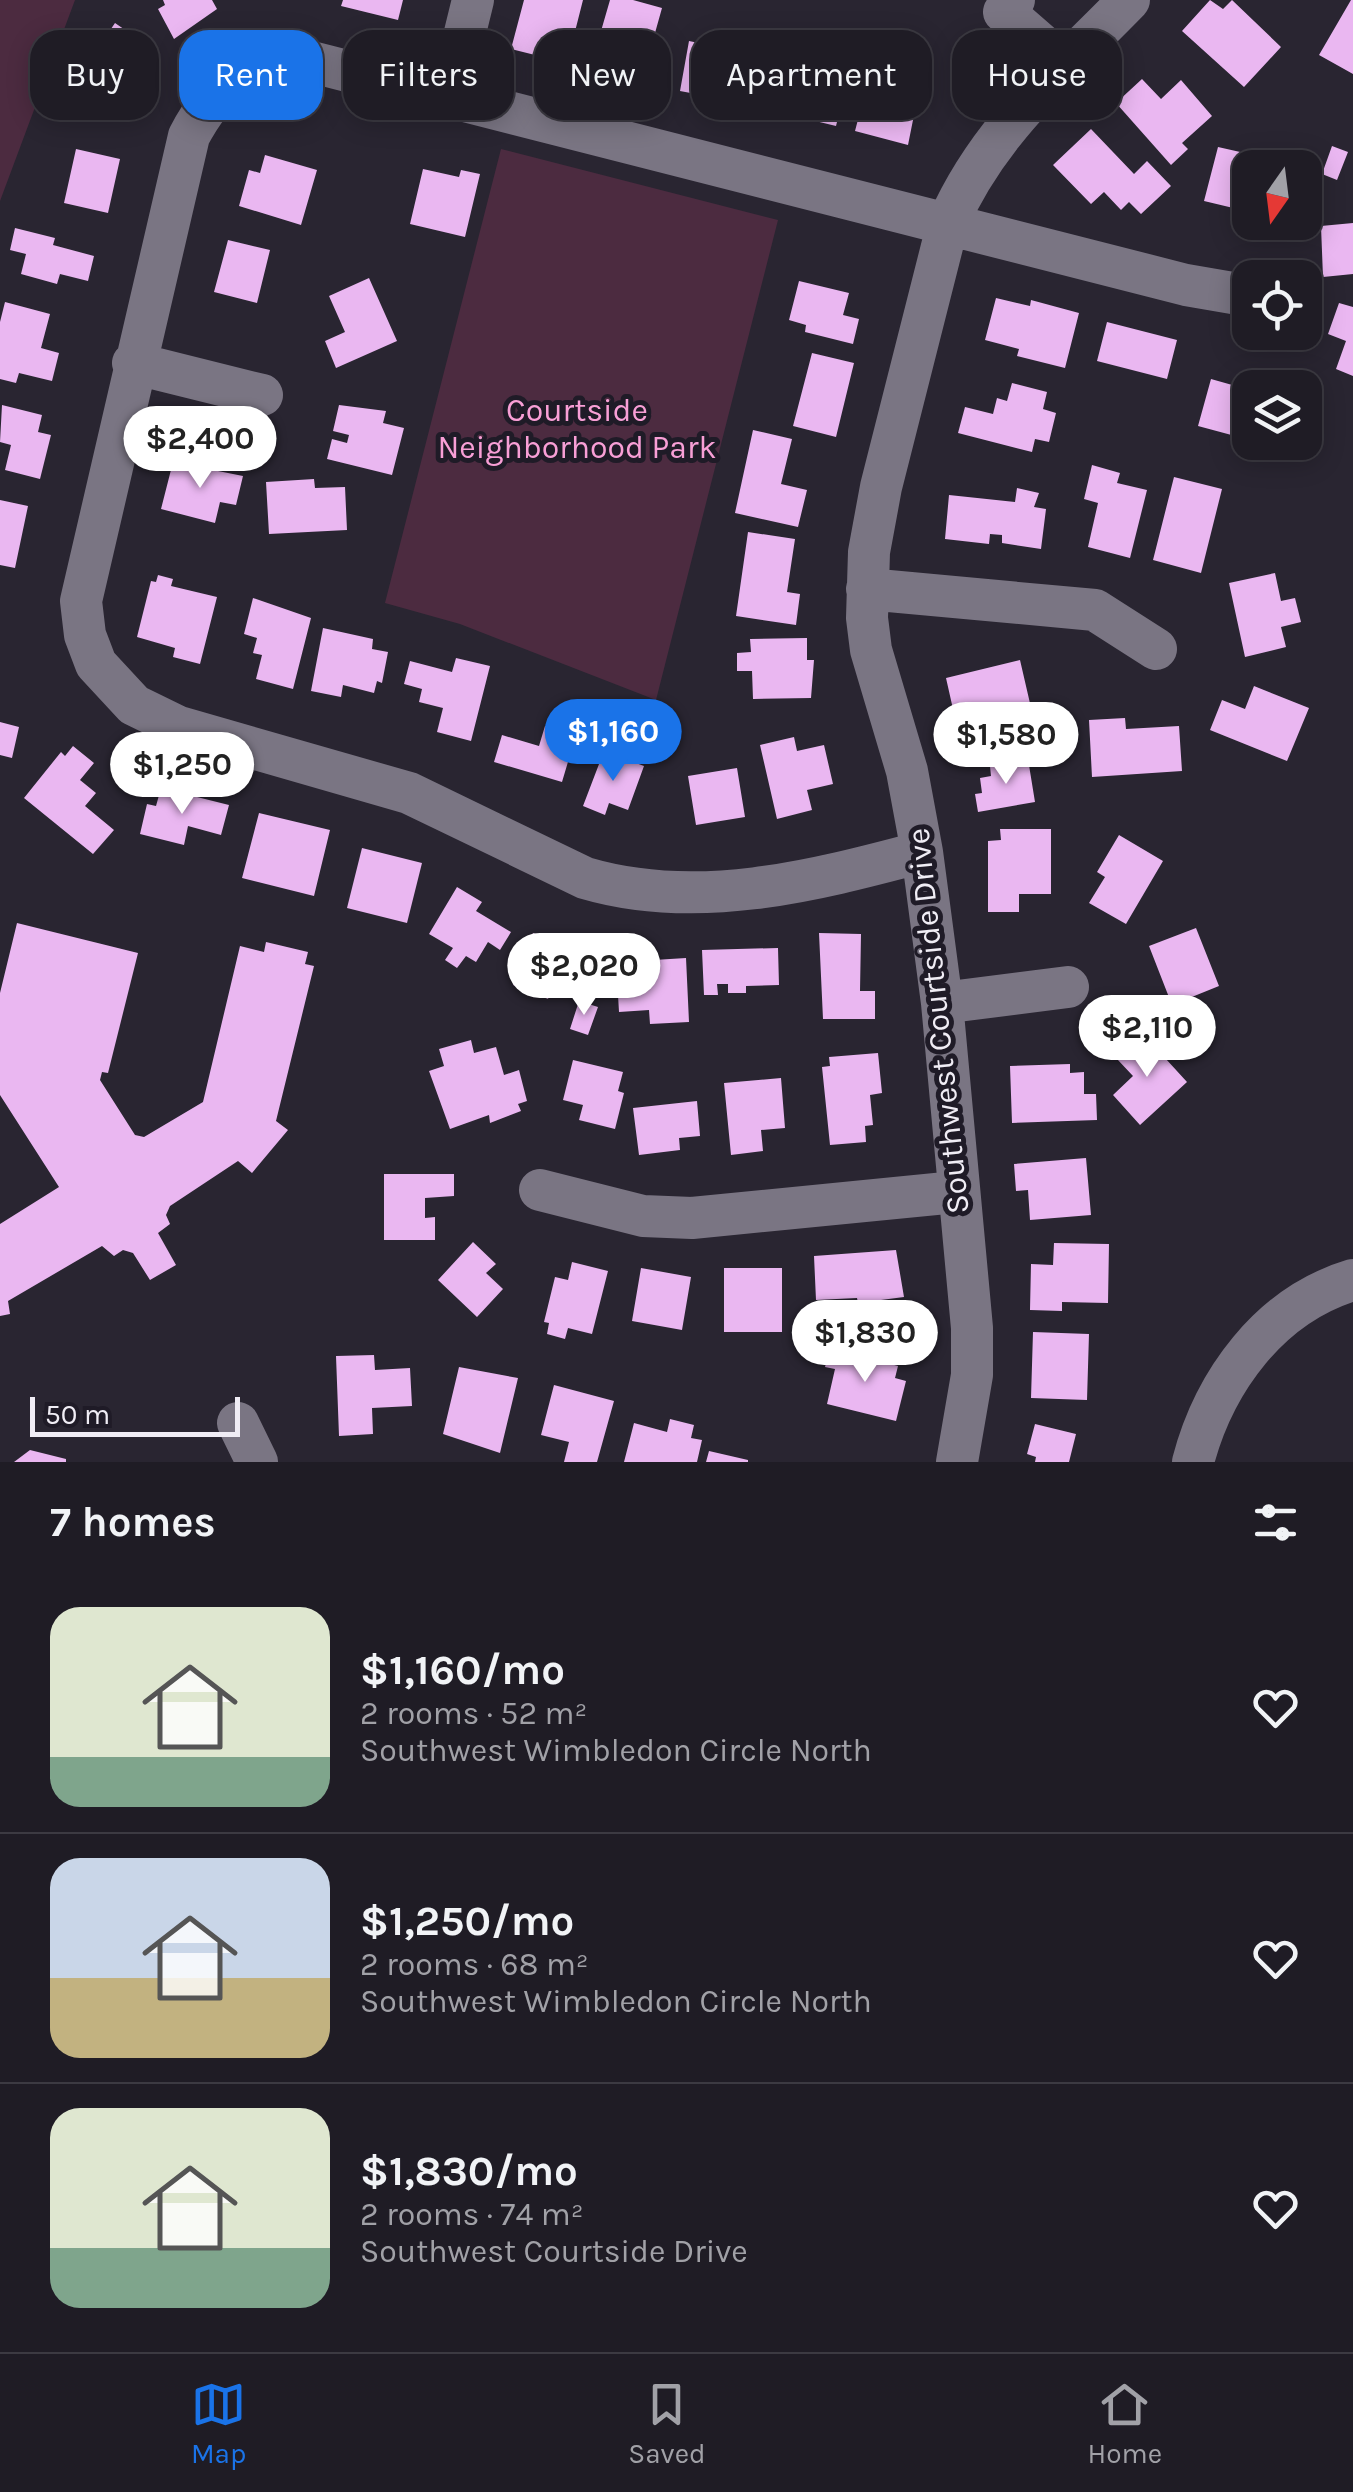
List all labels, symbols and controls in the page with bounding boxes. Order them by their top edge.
chip: Buy [30,30,159,120]
chip: Rent [179,30,323,120]
chip: Filters [343,30,514,120]
chip: New [534,30,671,120]
chip: Apartment [691,30,932,120]
chip: House [952,30,1122,120]
north arrow [1232,150,1322,240]
map controls [1232,150,1322,460]
button: locate [1232,260,1322,350]
button: layers [1232,370,1322,460]
park label: Courtside Neighborhood Park [437,392,717,466]
pin: $2,400 [119,406,281,491]
text: $2,400 [145,420,255,457]
pin: $1,160 [532,699,694,784]
pin: $1,580 [925,702,1087,787]
text: $1,160 [567,713,659,750]
text: $1,580 [955,716,1057,753]
pin: $1,250 [101,732,263,817]
text: $1,250 [132,746,232,783]
street label: Southwest Courtside Drive [899,826,977,1216]
pin: $2,020 [503,933,665,1018]
text: $2,020 [529,947,639,984]
pin: $2,110 [1066,995,1228,1080]
text: $2,110 [1101,1009,1193,1046]
pin: $1,830 [784,1300,946,1385]
text: $1,830 [814,1314,916,1351]
scale bar [30,1392,240,1436]
text: 50 m [45,1398,110,1431]
icon: filters [1248,1495,1303,1550]
text: 7 homes [50,1497,216,1547]
text: $1,160/mo [360,1645,565,1695]
icon: home [130,1647,250,1767]
icon: heart [1248,1680,1303,1735]
text: 2 rooms · 52 m² [360,1695,587,1732]
text: Southwest Wimbledon Circle North [360,1732,872,1769]
text: $1,250/mo [360,1896,574,1946]
icon: home [130,1898,250,2018]
icon: heart [1248,1931,1303,1986]
text: 2 rooms · 68 m² [360,1946,589,1983]
text: Southwest Wimbledon Circle North [360,1983,872,2020]
text: $1,830/mo [360,2146,578,2196]
icon: home [130,2148,250,2268]
icon: heart [1248,2181,1303,2236]
text: 2 rooms · 74 m² [360,2196,584,2233]
text: Southwest Courtside Drive [360,2233,748,2270]
tab: Map [191,2377,246,2470]
tab: Saved [628,2377,706,2470]
tab: Home [1087,2377,1162,2470]

